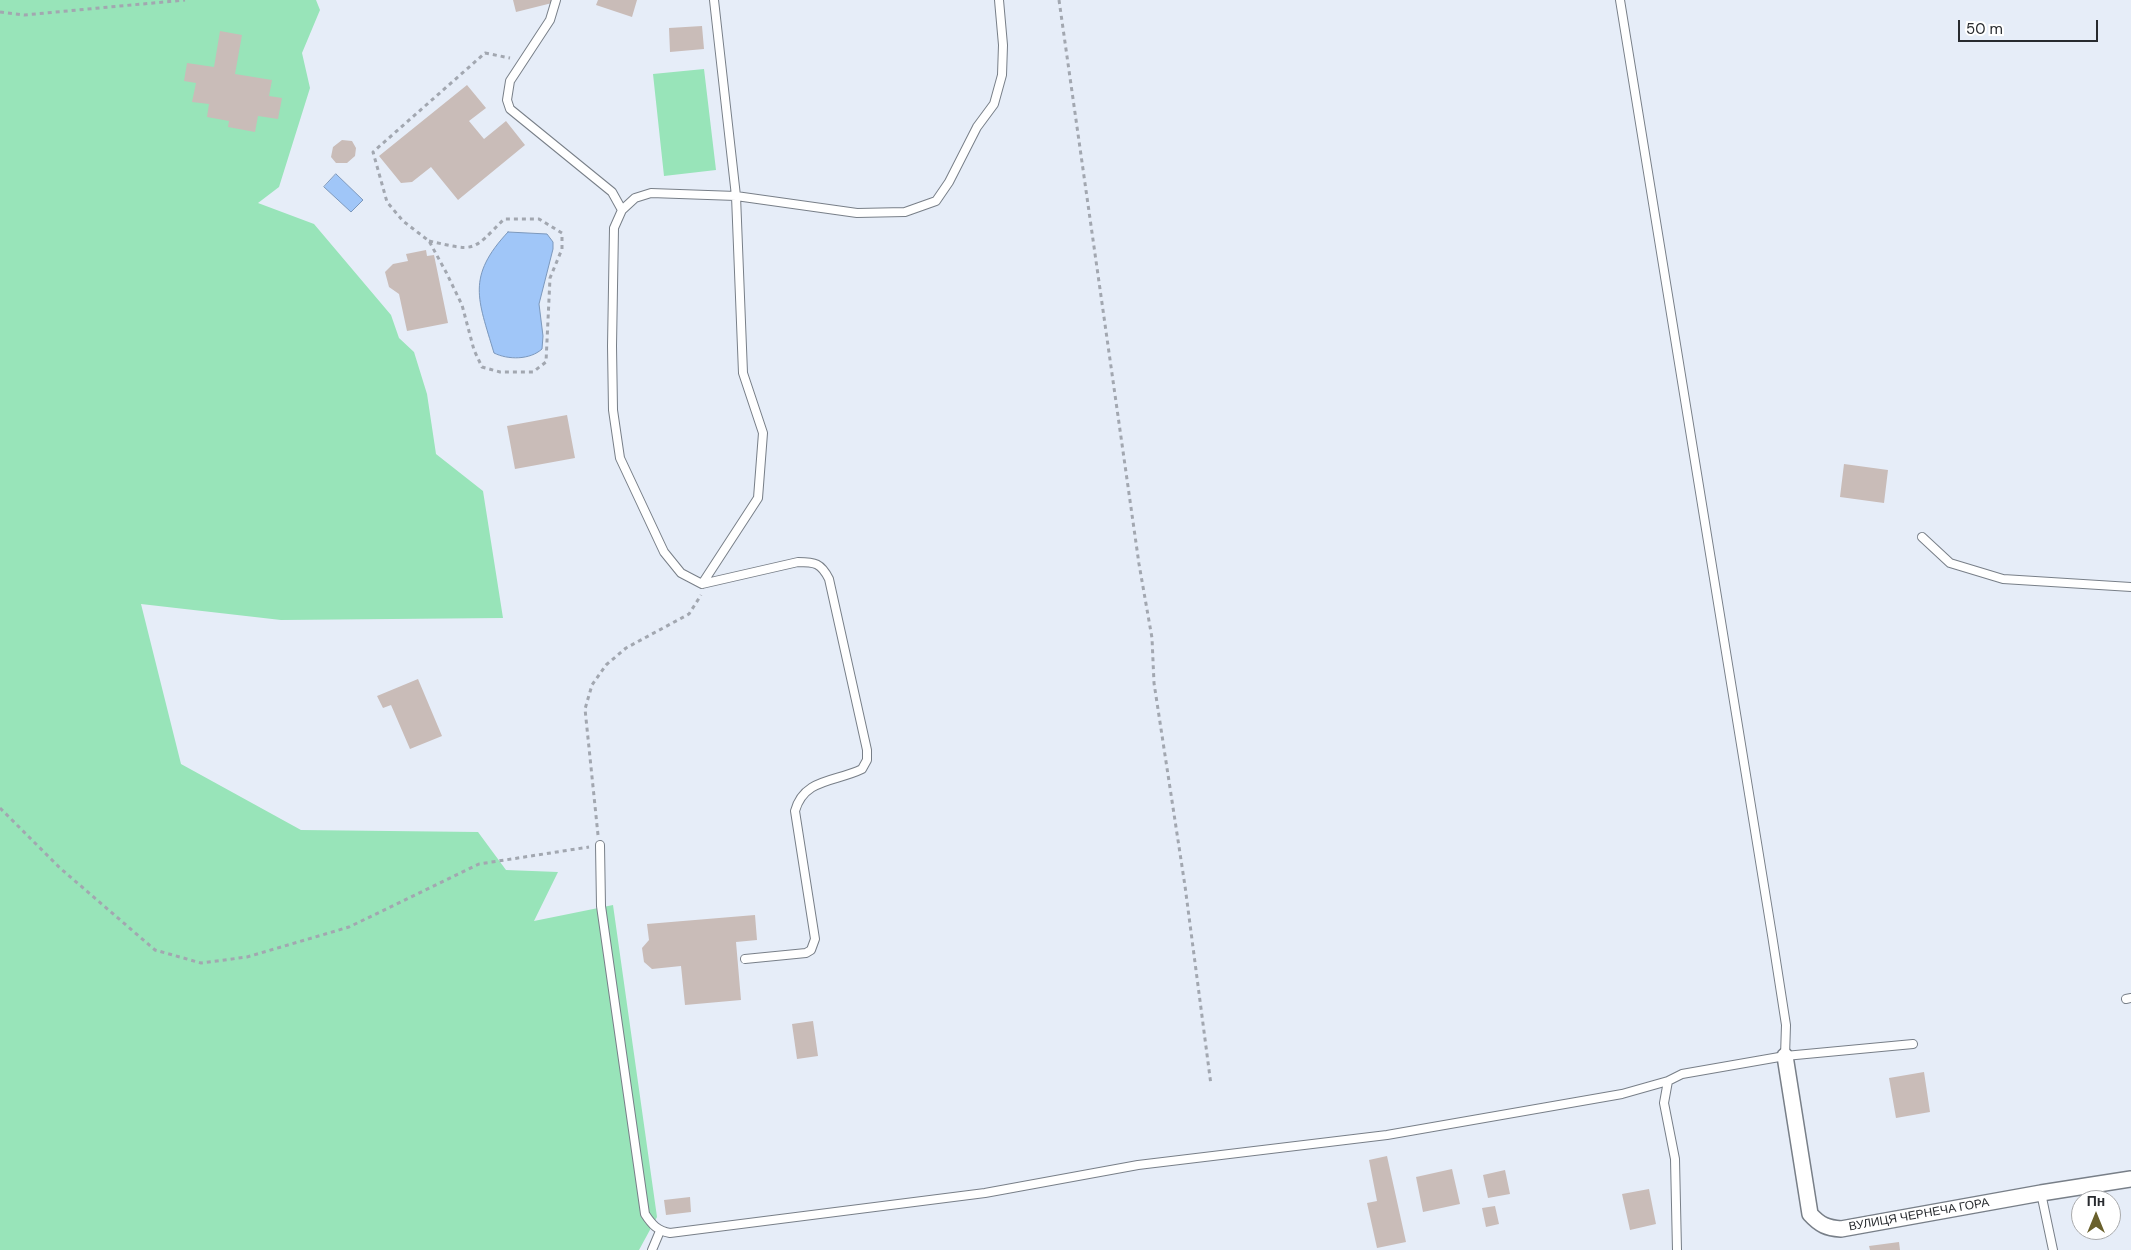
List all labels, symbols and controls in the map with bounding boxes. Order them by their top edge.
scale bar [1961,10,2101,42]
text: 50 m [1966,19,2003,39]
north arrow [2071,1190,2121,1240]
text: Пн [2087,1192,2105,1210]
street label: ВУЛИЦЯ ЧЕРНЕЧА ГОРА [1848,1196,1990,1234]

